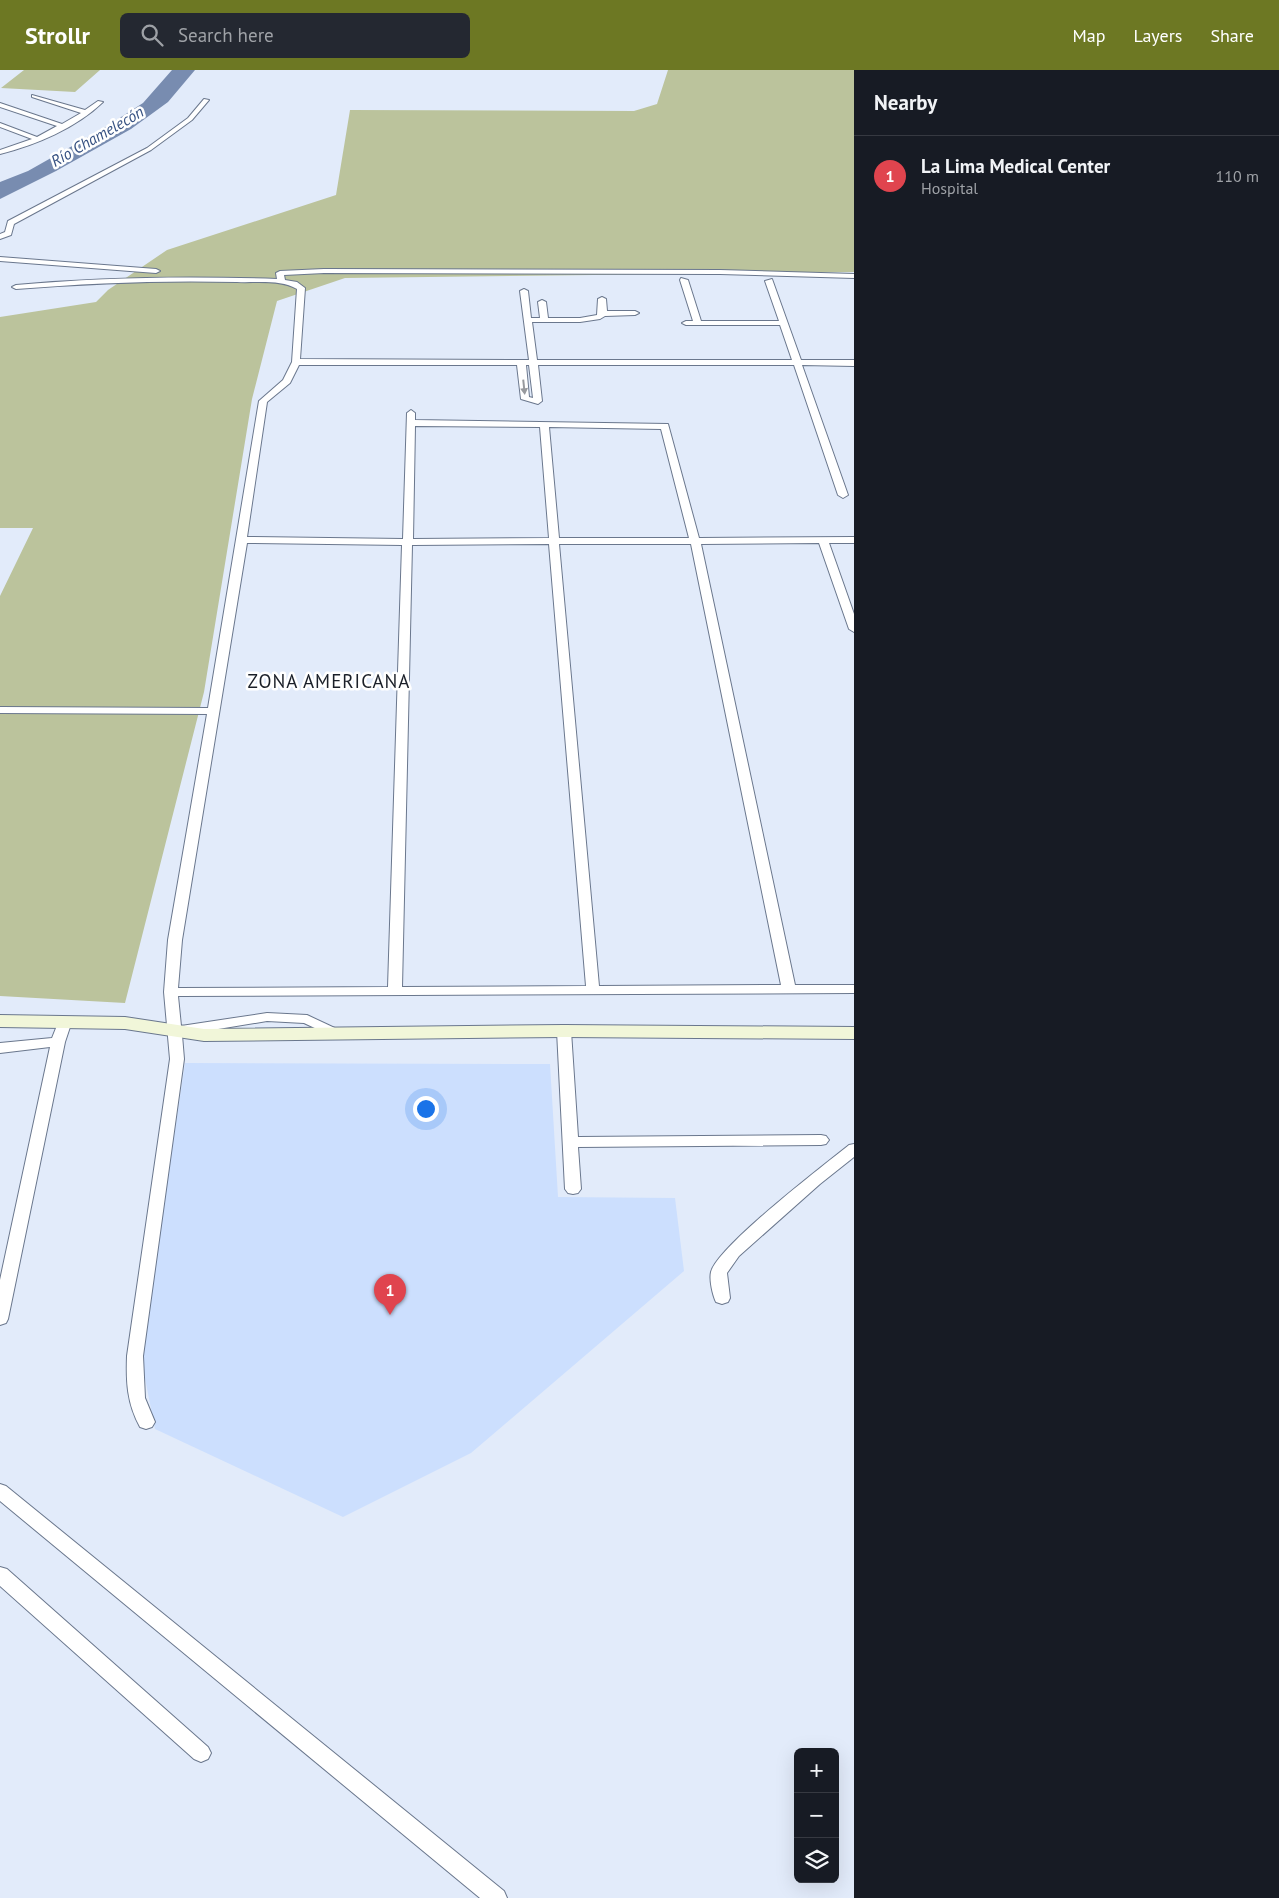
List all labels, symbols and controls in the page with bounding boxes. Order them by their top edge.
search box [120,13,470,58]
text: Strollr [25,20,90,51]
icon: search [138,21,166,49]
text: Search here [178,23,274,47]
text: Map [1073,24,1105,47]
text: Layers [1133,24,1182,47]
text: Share [1210,24,1254,47]
text: Nearby [874,89,937,116]
water label: Río Chamelecón [47,101,147,171]
text: La Lima Medical Center [921,154,1110,178]
text: 1 [885,166,895,186]
text: 110 m [1216,166,1259,186]
text: Hospital [921,178,978,198]
one-way arrow [520,379,528,395]
district label: ZONA AMERICANA [248,669,410,693]
your location [413,1096,439,1122]
pin: 1 [374,1274,406,1315]
map controls [794,1748,839,1883]
button: + [794,1748,839,1793]
button: − [794,1793,839,1838]
button: layers [794,1838,839,1883]

